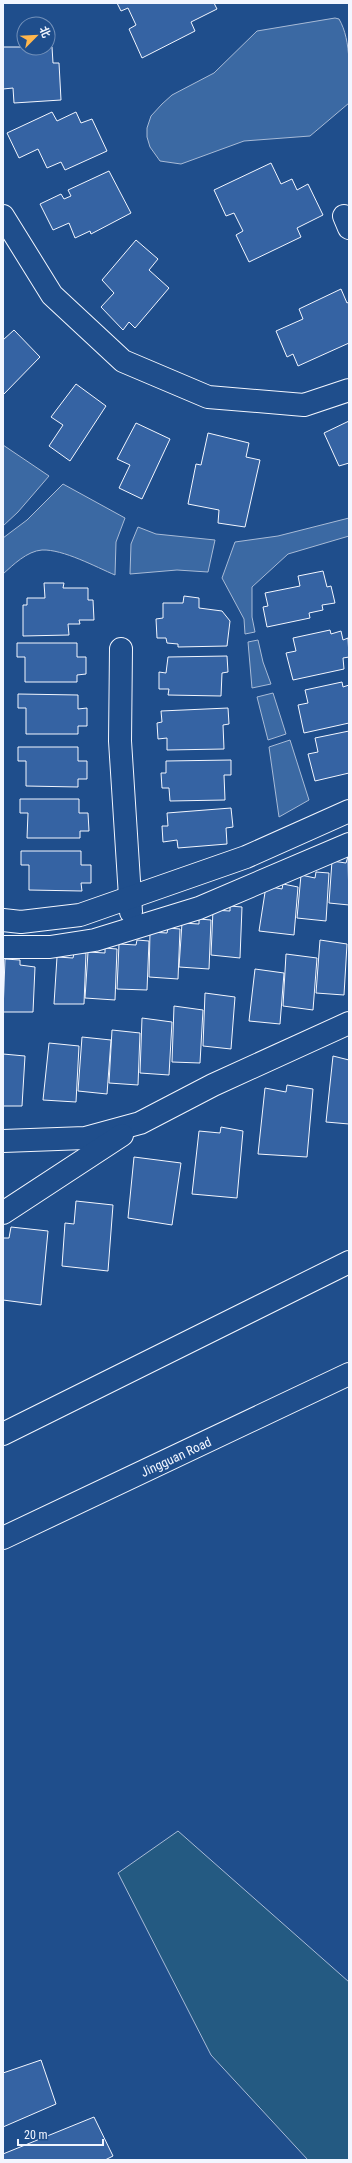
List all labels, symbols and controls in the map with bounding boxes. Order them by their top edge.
north arrow [16,16,56,56]
text: 北 [37,24,53,40]
street label: Jingguan Road [138,1434,214,1480]
scale bar [18,2121,103,2147]
text: 20 m [24,2128,48,2142]

